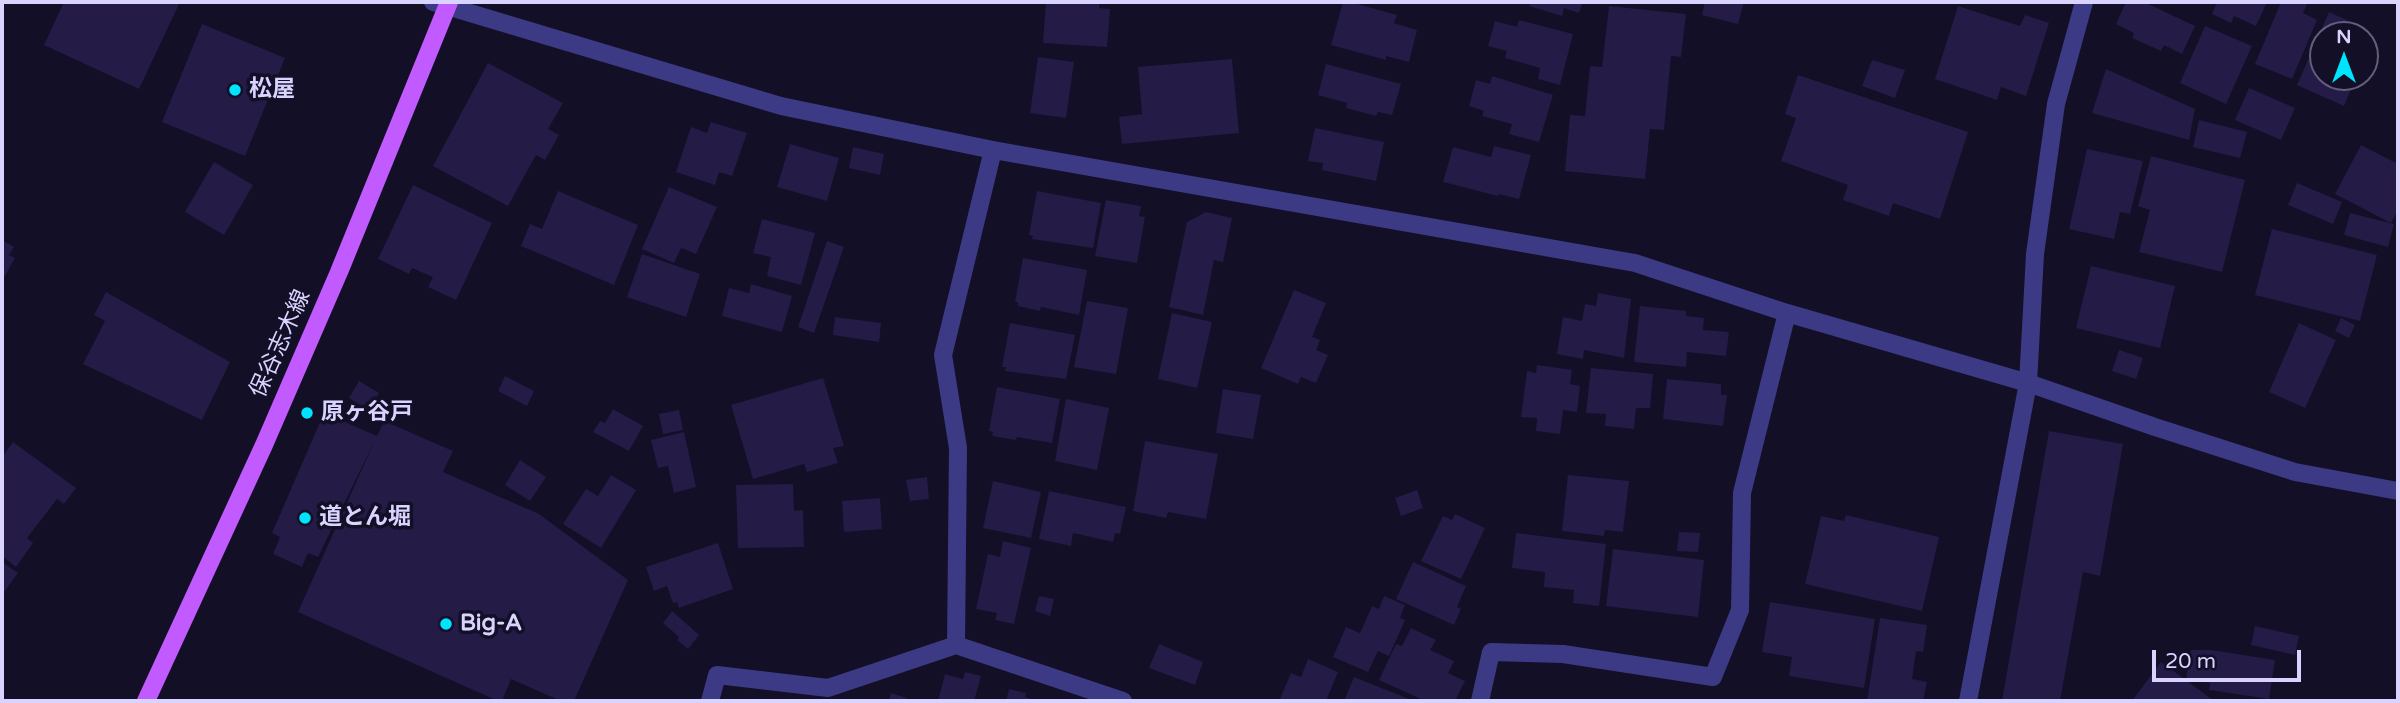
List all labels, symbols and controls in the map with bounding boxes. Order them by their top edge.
north arrow [2309,21,2379,91]
text: N [2336,26,2352,48]
place label: 松屋 [249,76,295,104]
marker: 松屋 [227,82,243,98]
street label: 保谷志木線 [245,286,317,402]
place label: 原ヶ谷戸 [321,399,413,427]
marker: 原ヶ谷戸 [299,405,315,421]
place label: 道とん堀 [319,504,411,532]
marker: 道とん堀 [297,510,313,526]
place label: Big-A [460,610,522,638]
marker: Big-A [438,616,454,632]
scale bar [2155,636,2304,680]
text: 20 m [2165,649,2216,674]

